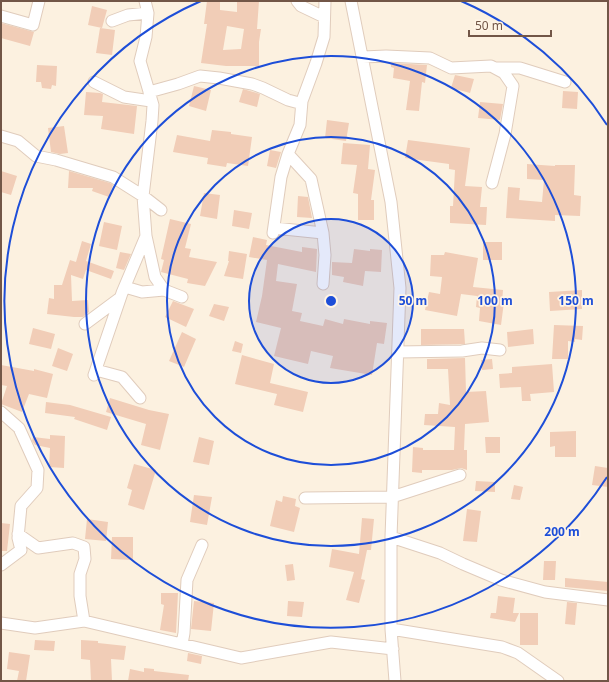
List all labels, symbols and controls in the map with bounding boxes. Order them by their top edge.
scale bar [469,12,551,38]
text: 50 m [475,17,503,34]
text: 50 m [399,292,427,309]
text: 100 m [477,292,513,309]
text: 150 m [558,292,594,309]
centre of rings [324,294,338,308]
text: 200 m [544,523,580,540]

